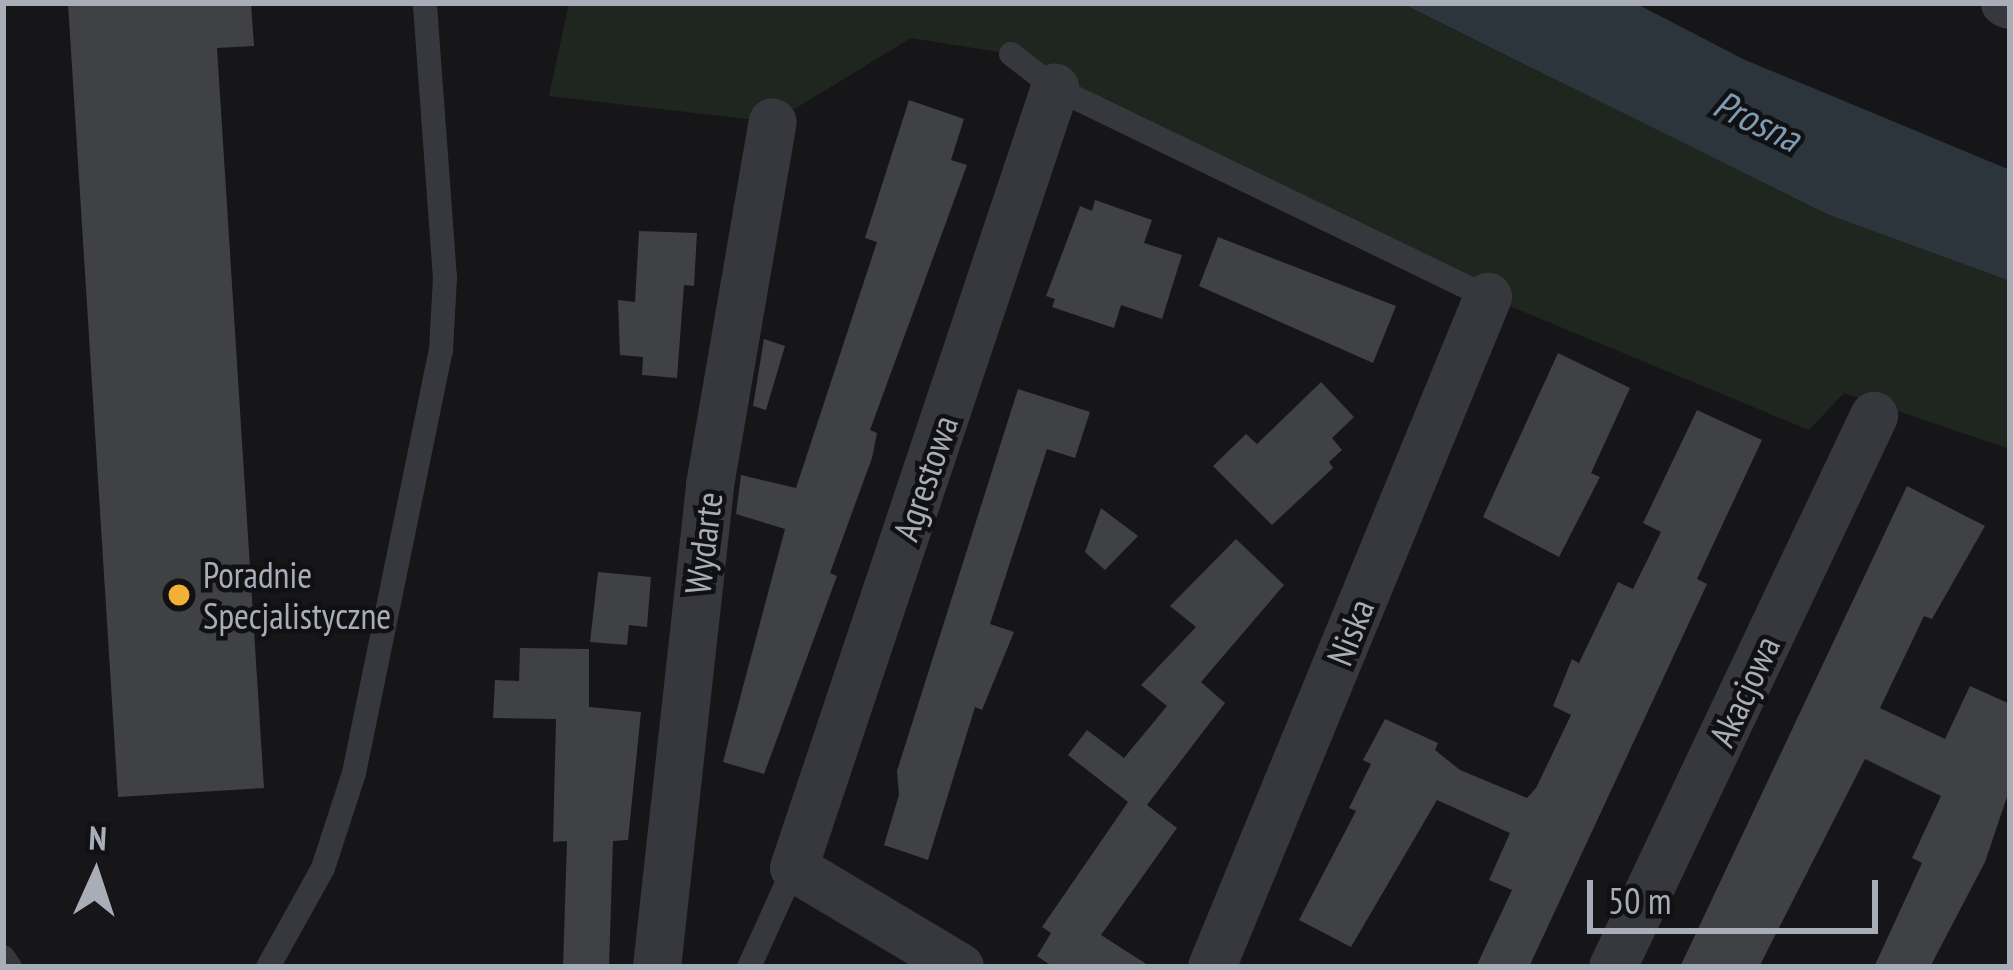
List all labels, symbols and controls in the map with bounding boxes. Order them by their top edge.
water label: Prosna [1706,80,1808,162]
street label: Agrestowa [883,410,967,546]
street label: Wydarte [675,490,731,596]
place label: Poradnie Specjalistyczne [203,552,391,637]
marker: Poradnie Specjalistyczne [166,582,192,608]
street label: Niska [1317,593,1383,671]
street label: Akacjowa [1700,629,1788,753]
north arrow [36,814,156,934]
text: N [88,816,108,859]
scale bar [1593,856,1884,930]
text: 50 m [1608,877,1671,924]

